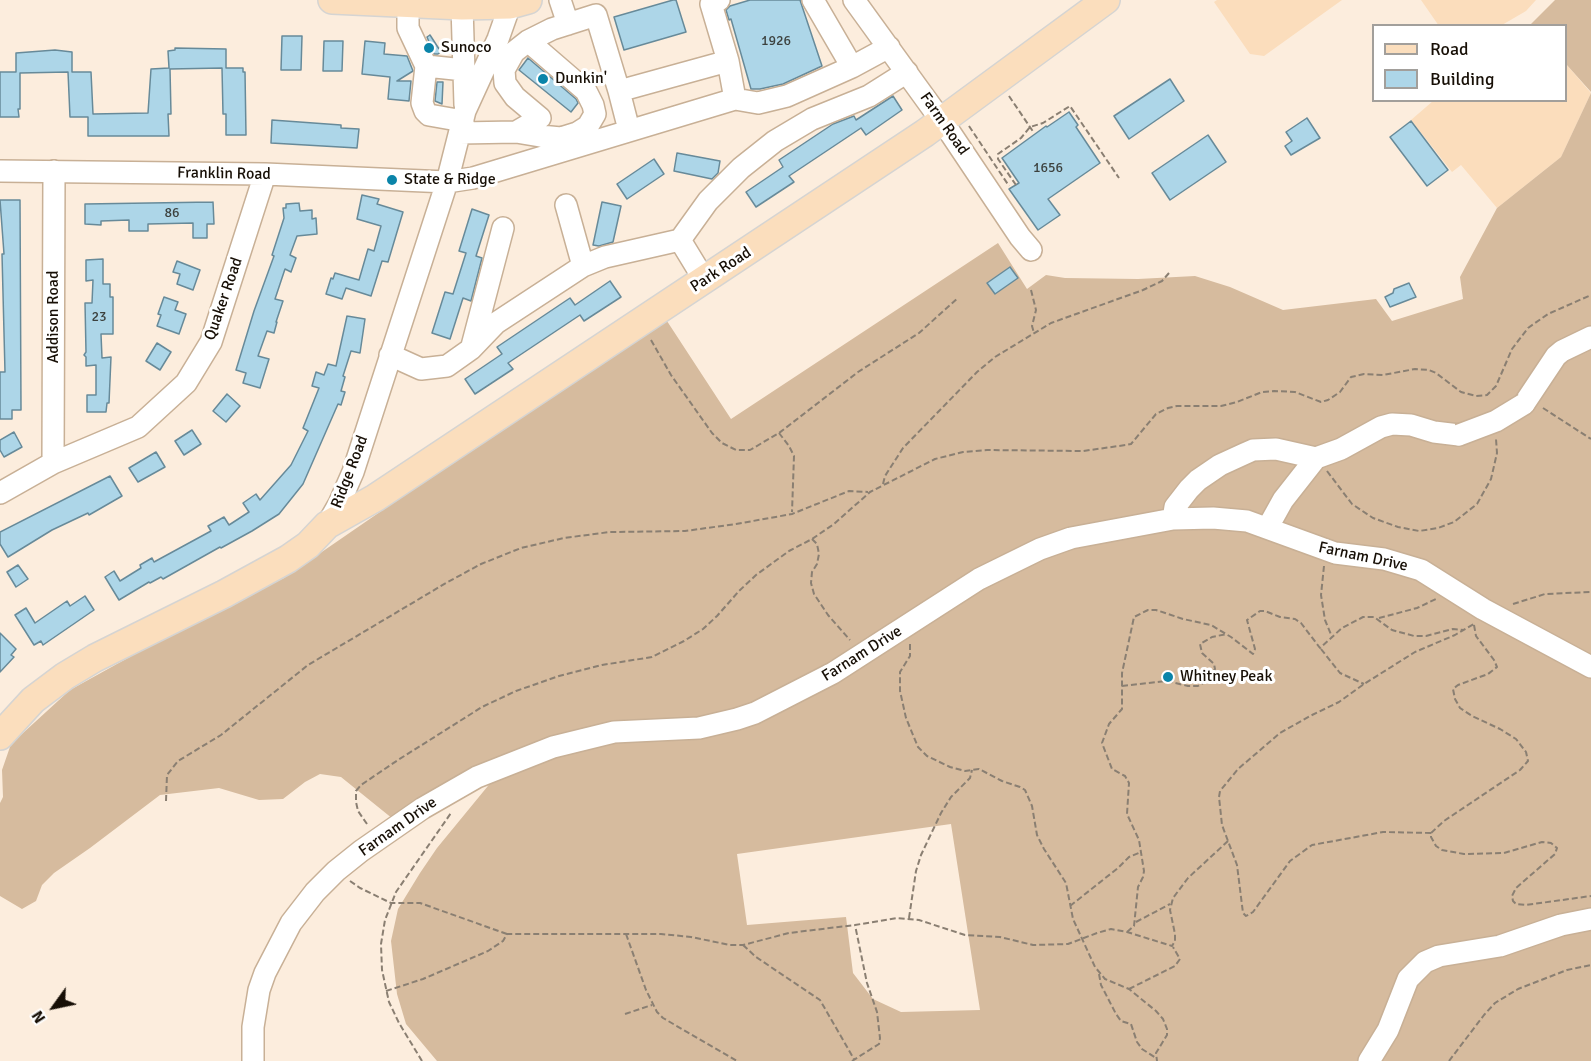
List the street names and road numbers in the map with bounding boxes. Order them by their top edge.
street label: Farm Road [915,89,973,159]
street label: Franklin Road [177,164,271,184]
street label: Park Road [687,243,755,297]
street label: Quaker Road [201,255,247,343]
street label: Addison Road [44,271,64,363]
street label: Ridge Road [327,433,373,511]
street label: Farnam Drive [1317,538,1409,576]
street label: Farnam Drive [818,622,906,686]
street label: Farnam Drive [355,793,441,861]

